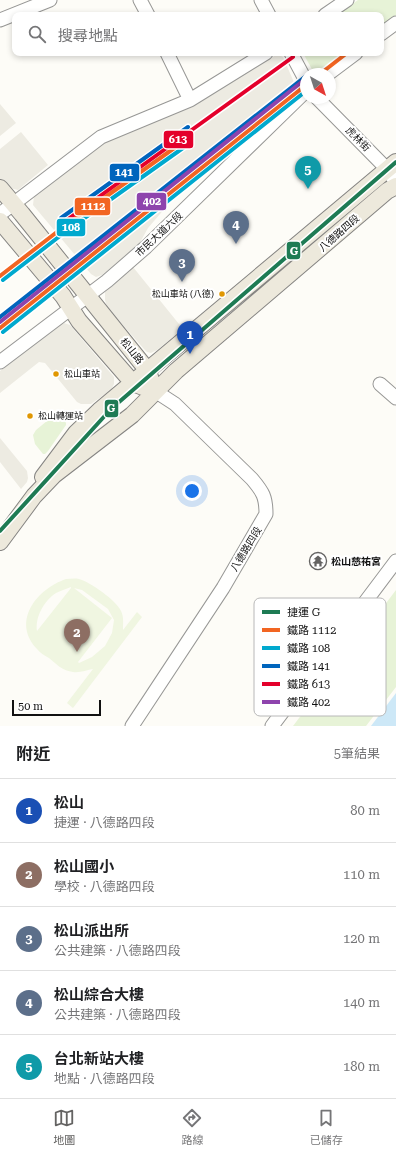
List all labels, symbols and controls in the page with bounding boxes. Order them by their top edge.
search box [12,12,384,56]
icon: search [26,23,48,45]
text: 搜尋地點 [58,27,118,45]
north arrow [300,68,336,104]
street label: 虎林街 [344,125,372,153]
line badge: 613 [163,130,194,149]
text: 613 [169,133,187,146]
pin: 5 [295,156,321,189]
line badge: 141 [109,163,140,182]
text: 141 [115,166,133,179]
line badge: 402 [136,192,167,211]
text: 402 [143,195,161,208]
line badge: 1112 [74,197,111,216]
text: 1112 [81,200,105,213]
street label: 市民大道六段 [133,210,185,258]
pin: 4 [223,211,249,244]
street label: 八德路四段 [317,212,361,254]
line badge: 108 [56,218,86,237]
text: 108 [62,221,80,234]
line badge: G [286,241,301,260]
text: G [290,245,299,258]
pin: 3 [169,249,195,282]
place label: 松山車站 (八德) [152,288,214,299]
marker: 松山車站 (八德) [217,289,227,299]
pin: 1 [177,321,203,354]
street label: 松山路 [118,336,146,366]
marker: 松山車站 [51,369,61,379]
place label: 松山車站 [64,369,100,379]
line badge: G [104,399,119,418]
text: G [107,402,116,415]
place label: 松山轉運站 [38,410,83,421]
marker: 松山轉運站 [25,411,35,421]
your location [182,481,202,501]
street label: 八德路四段 [228,525,264,573]
temple icon: 松山慈祐宮 [308,551,328,571]
place label: 松山慈祐宮 [331,556,381,567]
legend [254,598,386,716]
text: 捷運 G [287,606,321,619]
pin: 2 [64,619,90,652]
text: 鐵路 1112 [287,624,336,637]
text: 鐵路 108 [287,642,330,655]
text: 鐵路 141 [287,660,330,673]
text: 鐵路 613 [287,678,330,691]
text: 鐵路 402 [287,696,330,709]
scale bar [12,698,101,717]
text: 50 m [18,700,43,713]
text: 附近 [16,744,50,764]
text: 5筆結果 [334,746,380,761]
text: 松山 [54,794,84,812]
text: 1 [25,803,33,818]
text: 80 m [350,803,380,818]
text: 捷運 · 八德路四段 [54,815,155,830]
text: 松山國小 [54,858,114,876]
text: 2 [25,867,33,882]
text: 110 m [343,867,380,882]
text: 學校 · 八德路四段 [54,879,155,894]
text: 松山派出所 [54,922,129,940]
text: 3 [25,931,33,946]
text: 120 m [343,931,380,946]
text: 公共建築 · 八德路四段 [54,943,181,958]
text: 松山綜合大樓 [54,986,144,1004]
text: 4 [25,995,33,1010]
text: 140 m [343,995,380,1010]
text: 公共建築 · 八德路四段 [54,1007,181,1022]
text: 台北新站大樓 [54,1050,144,1068]
text: 5 [25,1059,33,1074]
text: 180 m [343,1059,380,1074]
text: 地點 · 八德路四段 [54,1071,155,1086]
tab: 地圖 [53,1107,75,1147]
tab: 路線 [181,1107,203,1147]
tab: 已儲存 [310,1107,343,1147]

